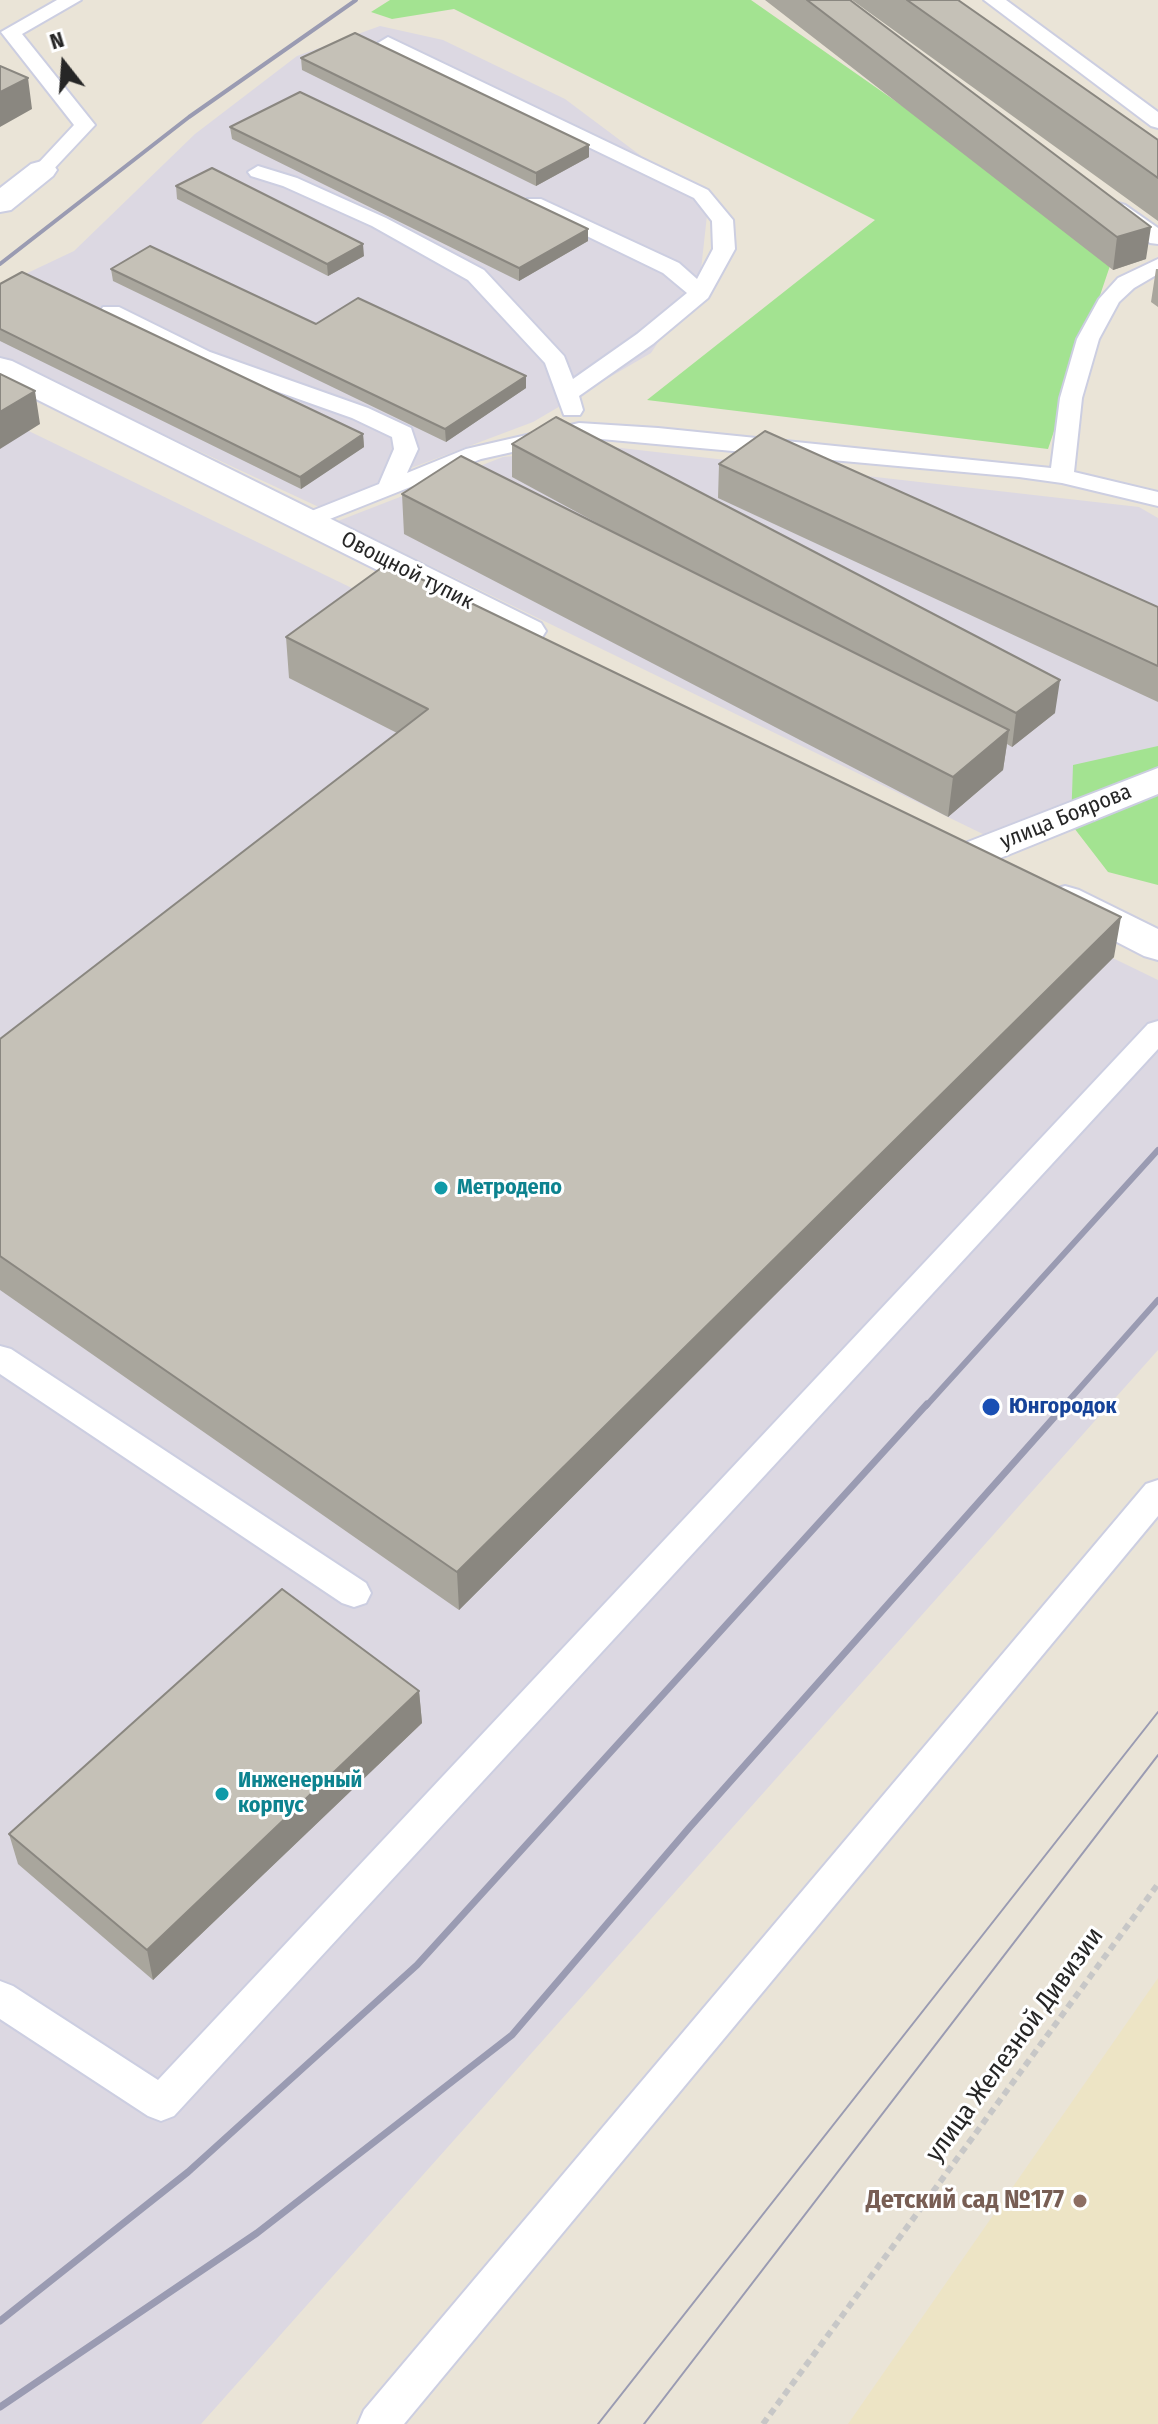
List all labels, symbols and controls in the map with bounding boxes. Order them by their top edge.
north arrow [24,24,104,104]
text: N [47,26,67,55]
street label: Овощной тупик [336,526,478,616]
street label: улица Боярова [997,779,1135,855]
place label: Метродепо [457,1175,562,1201]
marker: Метродепо [432,1179,450,1197]
place label: Юнгородок [1009,1394,1117,1420]
marker: Юнгородок [980,1396,1002,1418]
place label: Инженерный корпус [238,1768,362,1820]
marker: Инженерный корпус [213,1785,231,1803]
street label: улица Железной Дивизии [919,1922,1111,2168]
place label: Детский сад №177 [866,2185,1064,2217]
marker: Детский сад №177 [1071,2192,1089,2210]

